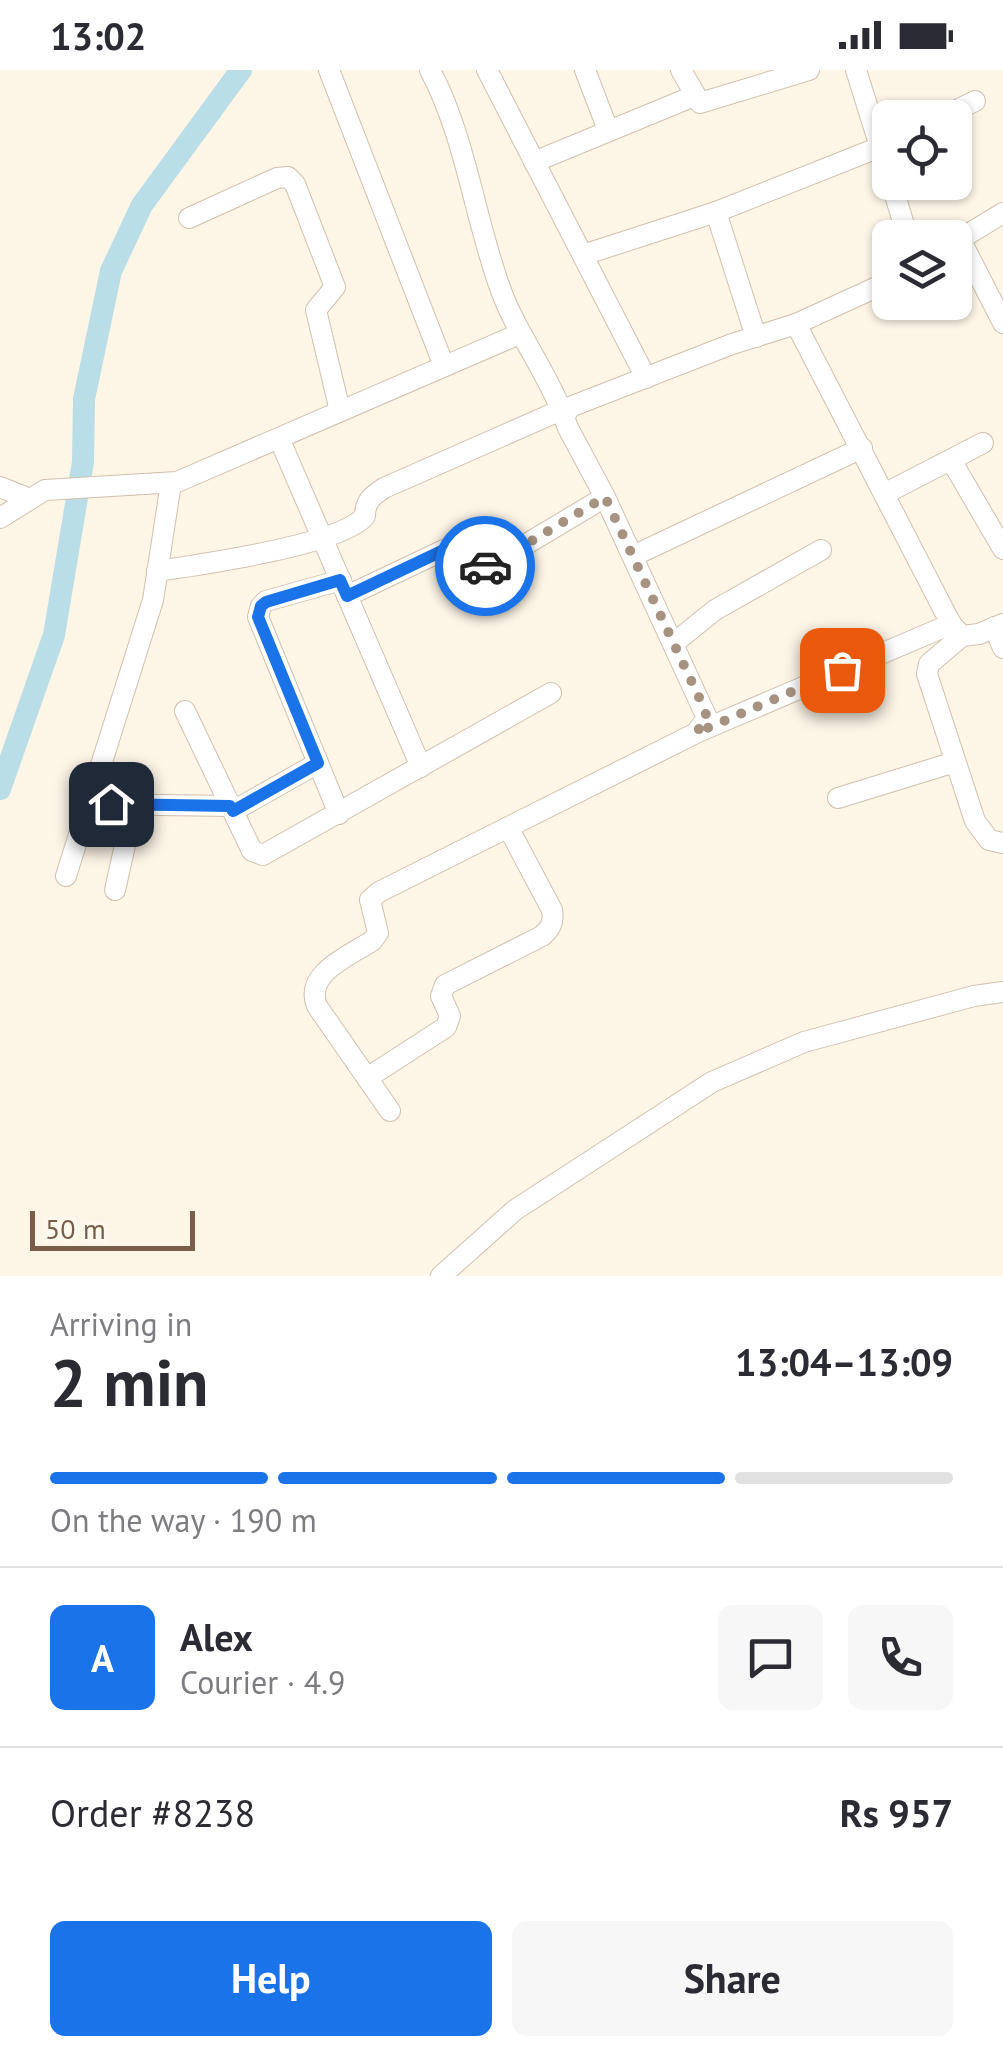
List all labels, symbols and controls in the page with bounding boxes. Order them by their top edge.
text: 13:02 [50,11,146,60]
map controls [872,100,972,320]
button: locate [872,100,972,200]
button: layers [872,220,972,320]
courier [435,516,535,616]
icon: car [458,539,513,594]
pin [800,628,885,713]
icon: bag [815,643,870,698]
pin [69,762,154,847]
icon: home [84,777,139,832]
scale bar [30,1206,195,1250]
text: 50 m [45,1210,106,1247]
text: Arriving in [50,1303,192,1345]
text: 13:04–13:09 [735,1337,953,1386]
text: 2 min [50,1340,209,1424]
text: On the way · 190 m [50,1499,317,1541]
button: chat [718,1605,823,1710]
button: phone [848,1605,953,1710]
text: Alex [180,1612,253,1661]
text: A [91,1633,114,1682]
text: Courier · 4.9 [180,1661,346,1703]
text: Order #8238 [50,1788,255,1837]
text: Rs 957 [840,1788,953,1837]
button: Help [50,1921,492,2036]
button: Share [512,1921,953,2036]

